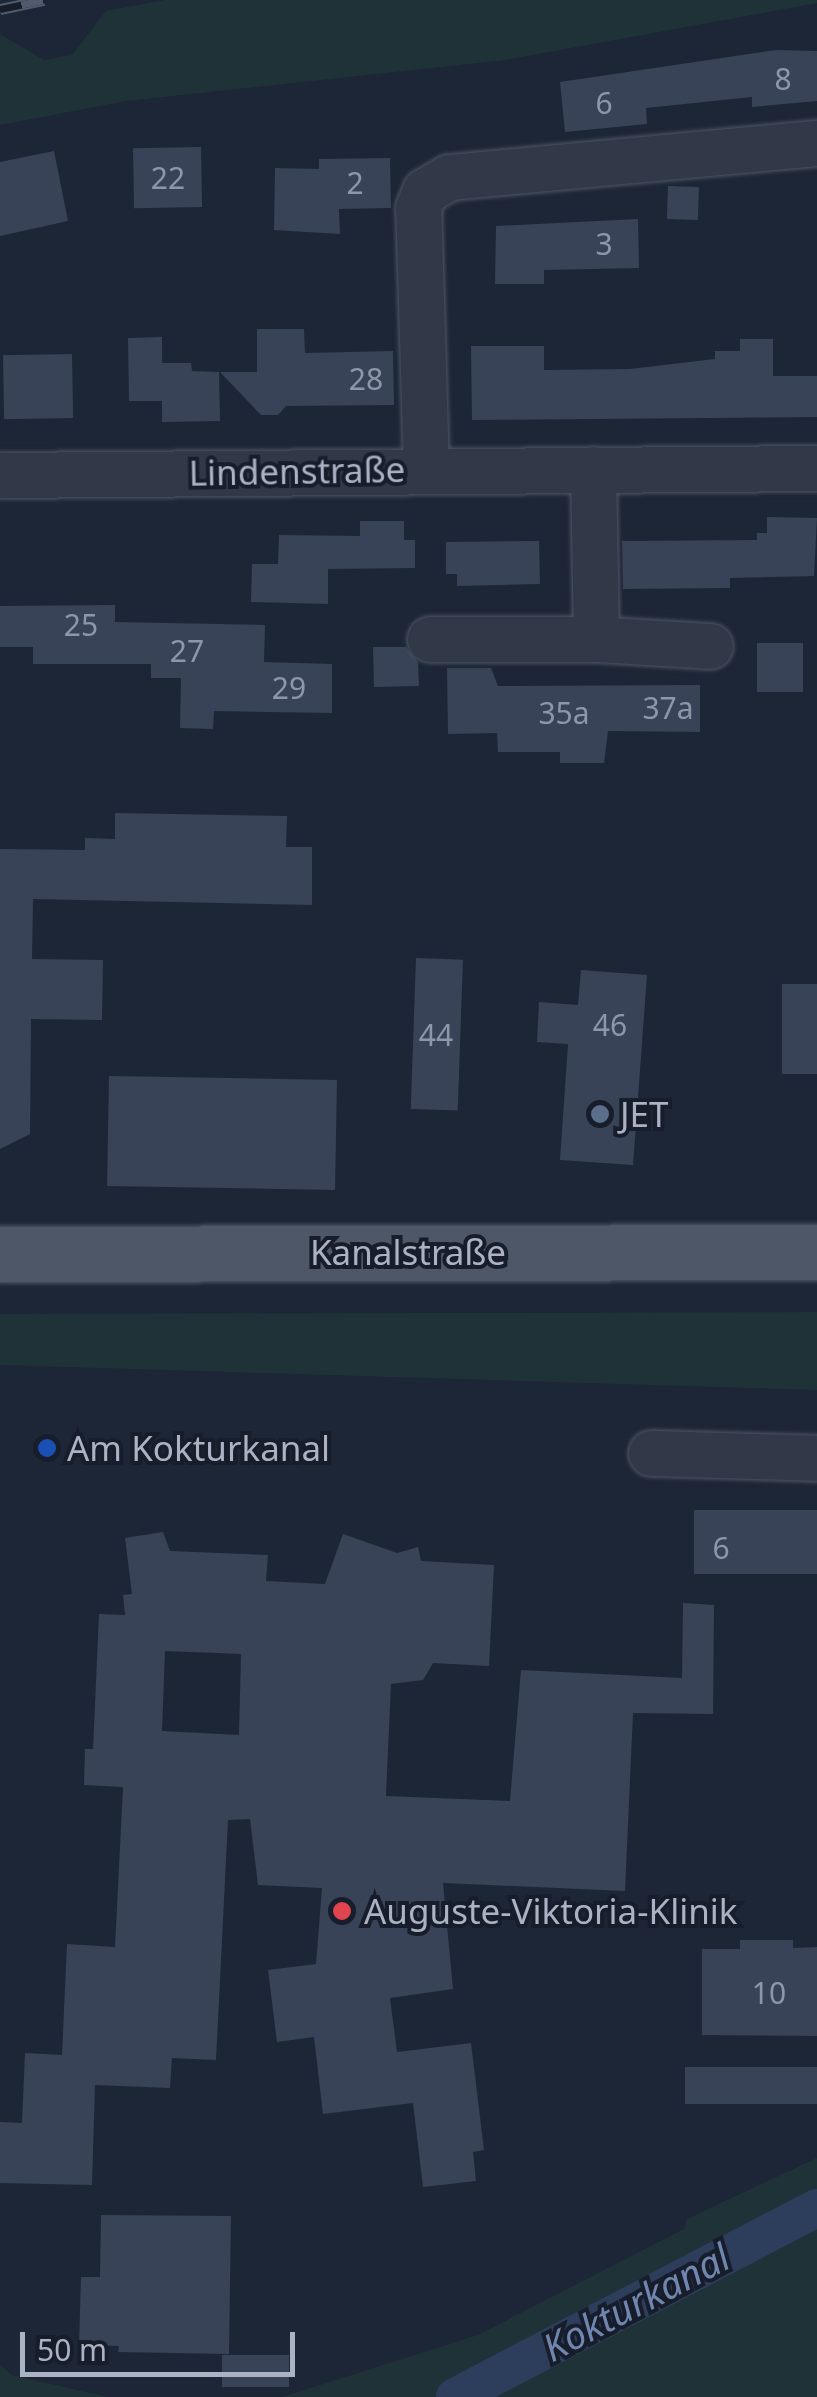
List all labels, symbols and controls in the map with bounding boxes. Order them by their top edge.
house number: 8 [774,61,792,97]
house number: 6 [595,85,613,121]
house number: 22 [151,160,185,196]
house number: 2 [346,165,364,201]
house number: 3 [595,226,613,262]
house number: 28 [349,361,383,397]
street label: Lindenstraße [188,448,406,494]
house number: 25 [64,607,98,643]
house number: 27 [170,633,204,669]
house number: 29 [272,670,306,706]
house number: 37a [642,690,694,726]
house number: 35a [538,695,590,731]
house number: 46 [593,1007,627,1043]
house number: 44 [419,1017,453,1053]
place label: JET [620,1093,668,1135]
marker: JET [589,1103,611,1125]
street label: Kanalstraße [310,1231,506,1273]
place label: Am Kokturkanal [67,1427,330,1469]
marker: Am Kokturkanal [36,1437,58,1459]
house number: 6 [712,1530,730,1566]
place label: Auguste-Viktoria-Klinik [364,1890,738,1932]
marker: Auguste-Viktoria-Klinik [329,1898,355,1924]
house number: 10 [752,1975,786,2011]
water label: Kokturkanal [535,2234,737,2370]
scale bar [25,2312,300,2374]
text: 50 m [37,2329,107,2370]

